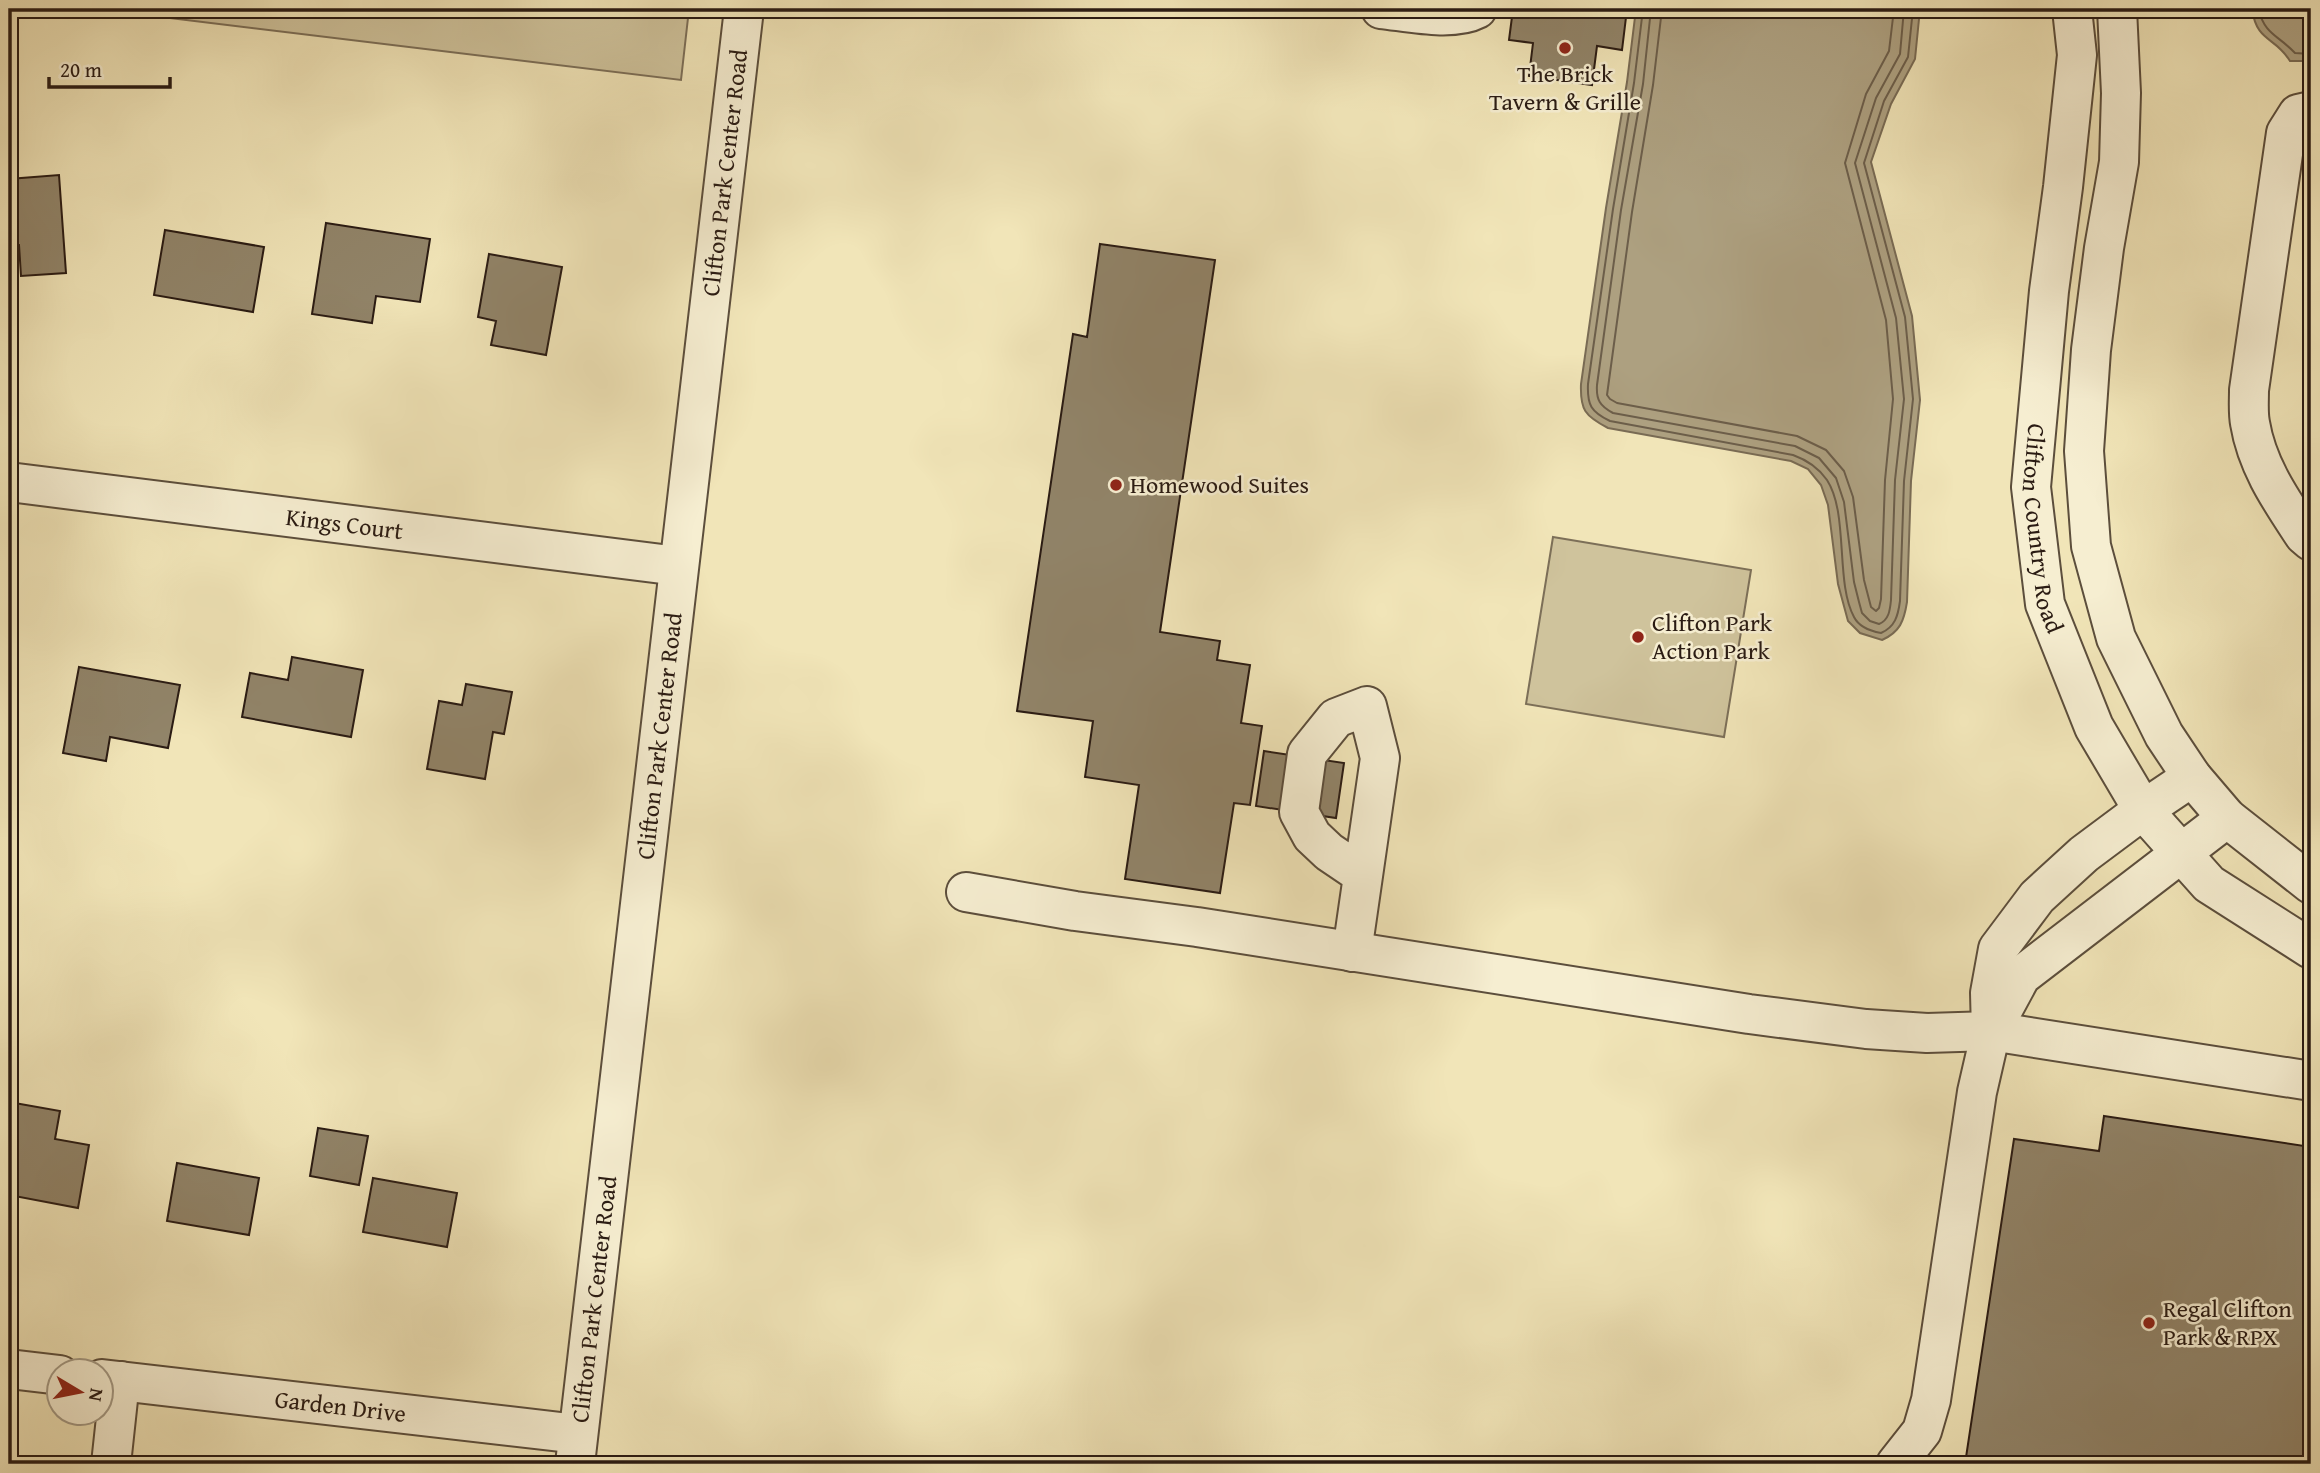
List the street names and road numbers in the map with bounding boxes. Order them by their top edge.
street label: Clifton Park Center Road [693,47,756,298]
street label: Clifton Country Road [2014,422,2073,638]
street label: Kings Court [284,499,406,548]
street label: Clifton Park Center Road [627,610,691,861]
street label: Clifton Park Center Road [562,1173,625,1424]
street label: Garden Drive [273,1381,408,1431]

